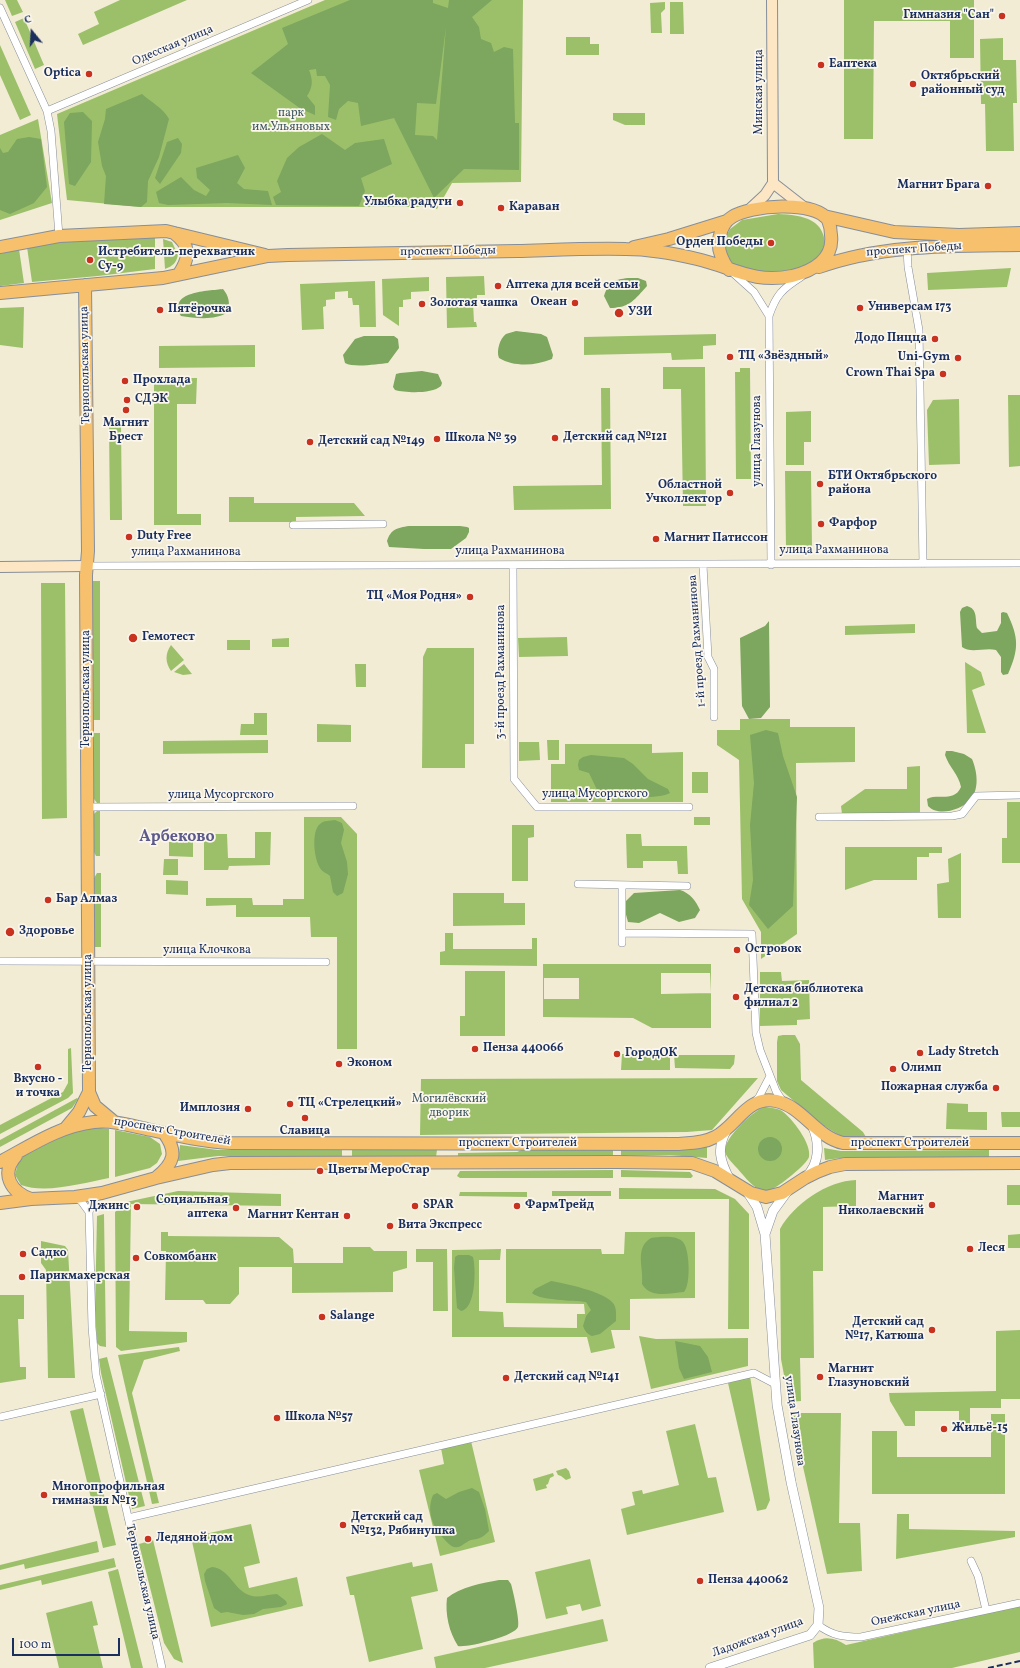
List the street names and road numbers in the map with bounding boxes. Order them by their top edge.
street label: Одесская улица [130,22,216,70]
street label: Минская улица [753,49,767,135]
street label: проспект Победы [866,239,962,261]
street label: проспект Победы [400,244,496,260]
street label: Тернопольская улица [78,306,94,424]
street label: улица Глазунова [751,395,765,487]
street label: улица Рахманинова [779,544,889,558]
street label: улица Рахманинова [455,545,565,559]
street label: улица Рахманинова [131,546,241,560]
street label: 1-й проезд Рахманинова [686,574,710,708]
street label: 3-й проезд Рахманинова [495,605,509,739]
street label: Тернопольская улица [80,630,94,748]
street label: улица Мусоргского [542,788,648,802]
street label: улица Мусоргского [168,789,274,803]
street label: улица Клочкова [163,944,251,958]
street label: Тернопольская улица [82,954,96,1072]
street label: проспект Строителей [113,1115,231,1149]
street label: проспект Строителей [459,1137,577,1151]
street label: проспект Строителей [851,1137,969,1151]
street label: улица Глазунова [781,1375,807,1467]
street label: Тернопольская улица [122,1523,162,1641]
street label: Онежская улица [870,1598,962,1630]
street label: Ладожская улица [710,1615,806,1661]

